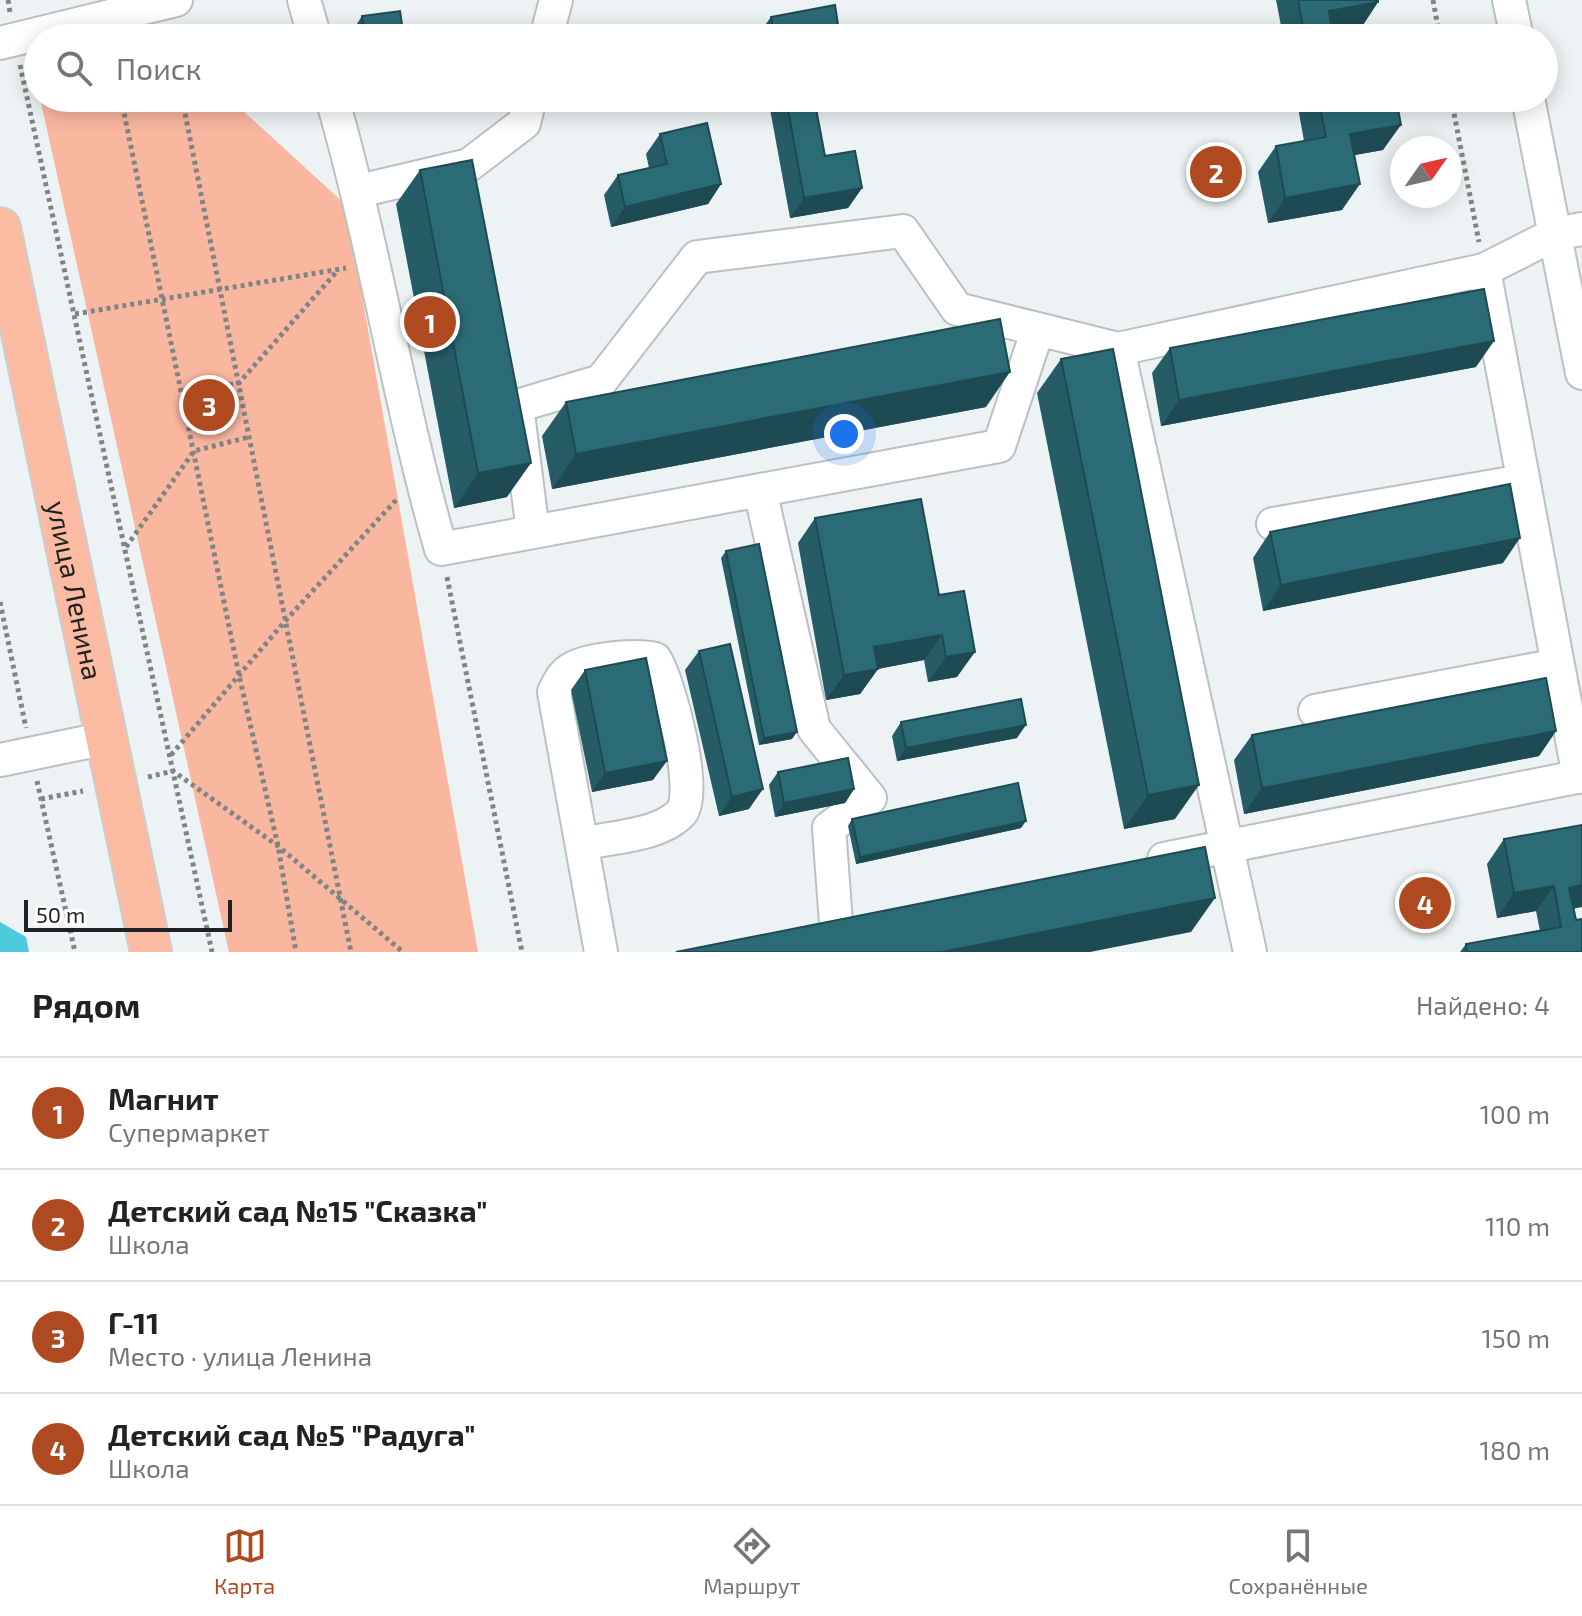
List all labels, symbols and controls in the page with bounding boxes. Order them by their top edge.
search box [24,24,1558,112]
icon: search [52,46,96,90]
text: Поиск [116,50,202,86]
north arrow [1390,136,1462,208]
pin: 2 [1190,142,1242,202]
pin: 1 [404,292,456,352]
pin: 3 [183,375,235,435]
your location [824,414,864,454]
street label: улица Ленина [40,497,111,683]
pin: 4 [1399,873,1451,933]
scale bar [24,896,232,932]
text: 50 m [36,901,85,927]
text: Рядом [32,984,140,1025]
text: Найдено: 4 [1416,989,1550,1020]
text: Магнит [108,1080,219,1116]
text: 1 [52,1098,64,1129]
text: 100 m [1480,1098,1550,1129]
text: Супермаркет [108,1116,270,1147]
text: Детский сад №15 "Сказка" [108,1192,488,1228]
text: 2 [50,1210,66,1241]
text: 110 m [1485,1210,1550,1241]
text: Школа [108,1228,190,1259]
text: Г-11 [108,1304,159,1340]
text: 3 [51,1322,65,1353]
text: 150 m [1481,1322,1550,1353]
text: Место · улица Ленина [108,1340,372,1371]
text: Детский сад №5 "Радуга" [108,1416,476,1452]
text: 4 [50,1434,66,1465]
text: 180 m [1480,1434,1550,1465]
text: Школа [108,1452,190,1483]
tab: Карта [214,1524,275,1598]
tab: Маршрут [703,1524,800,1598]
tab: Сохранённые [1229,1524,1368,1598]

